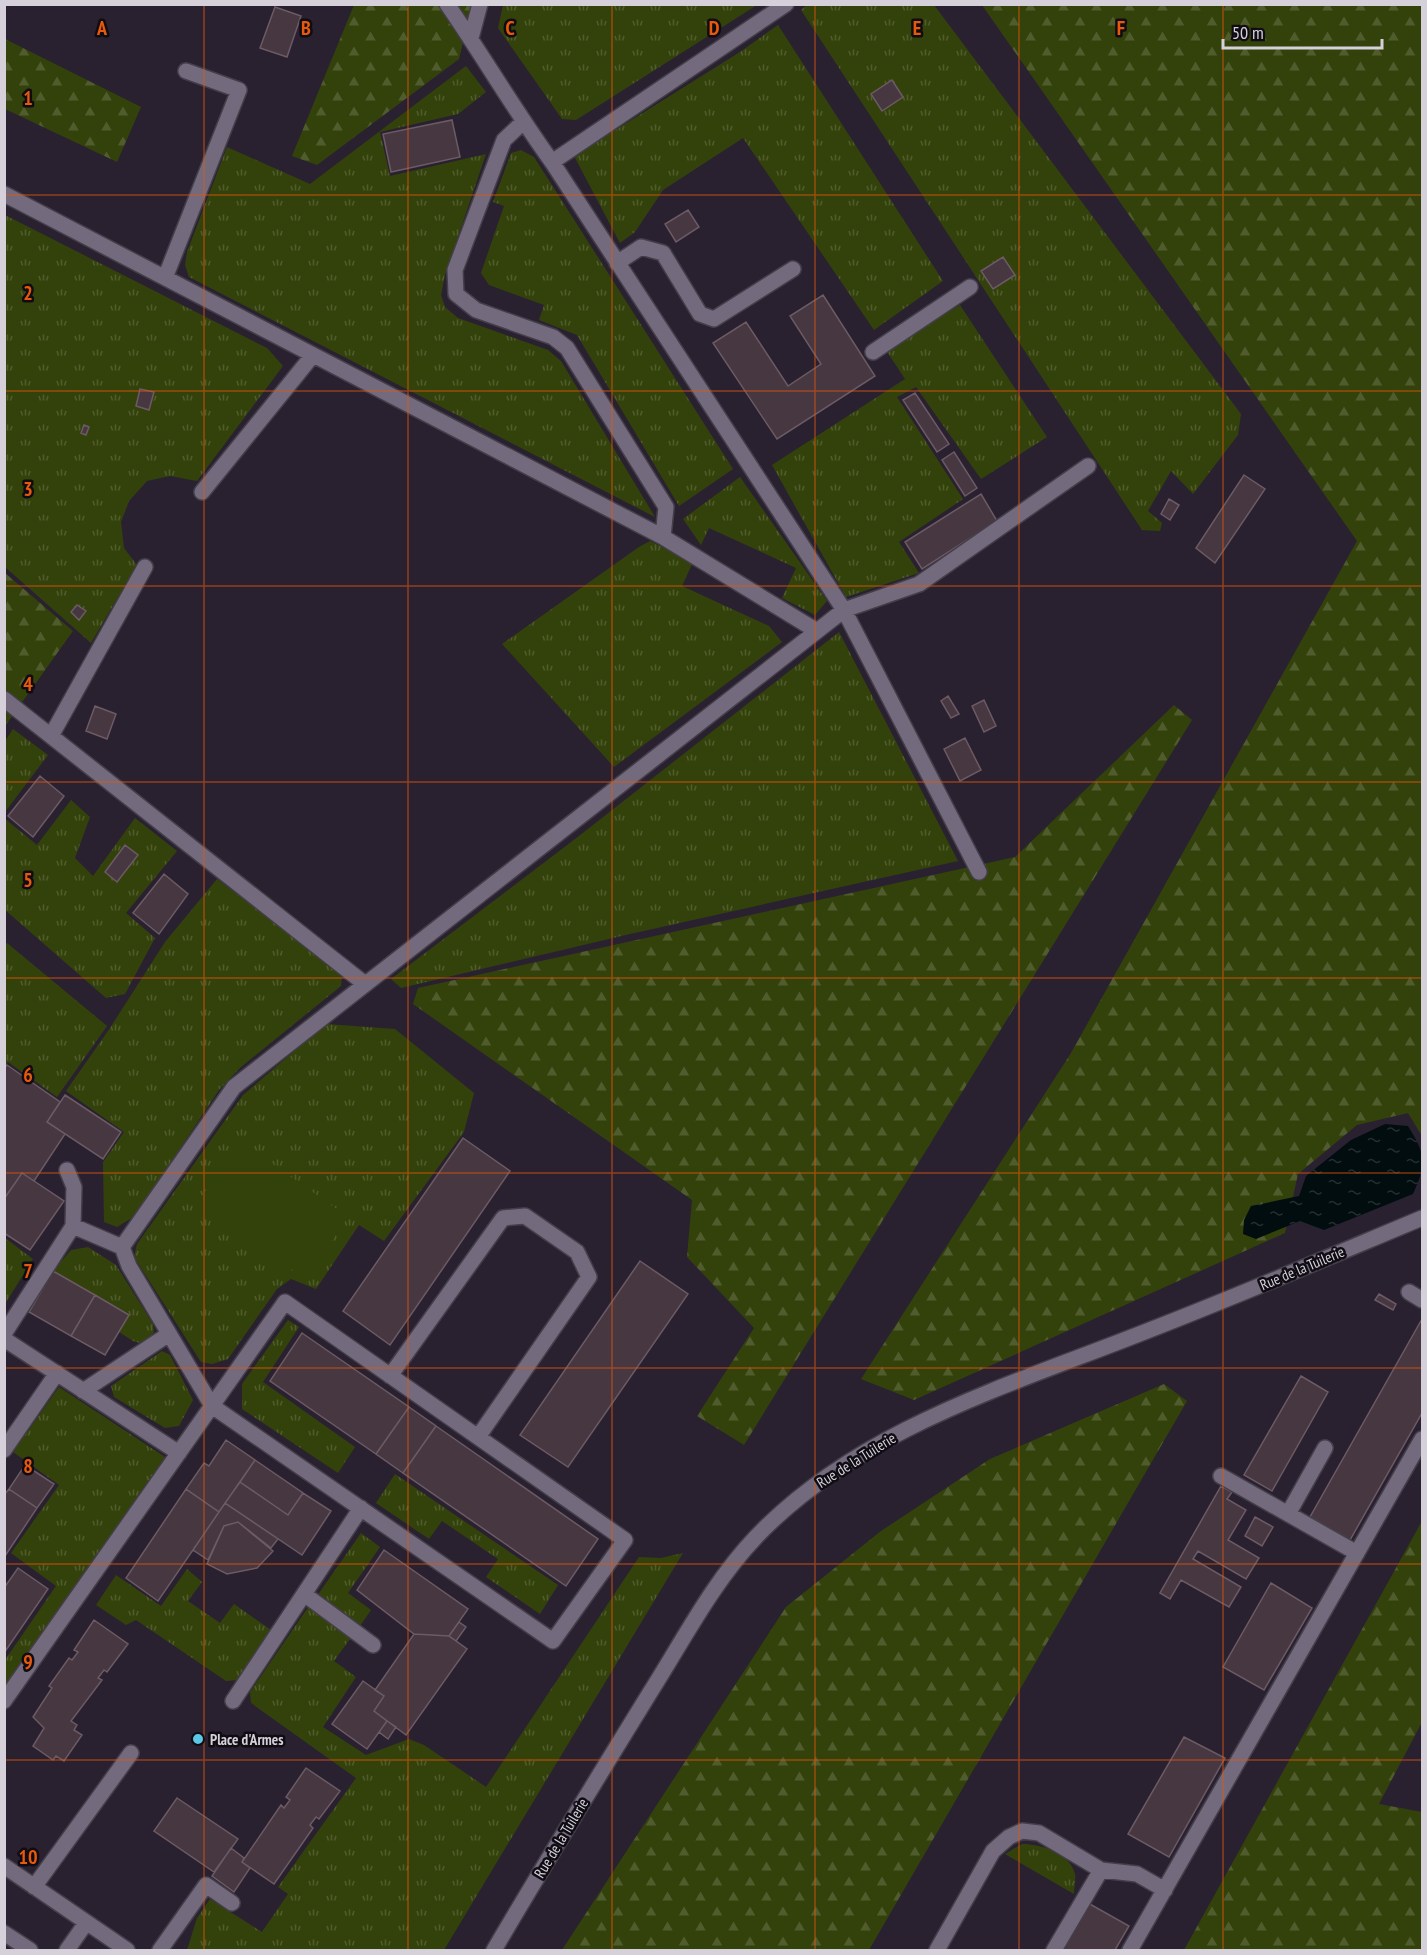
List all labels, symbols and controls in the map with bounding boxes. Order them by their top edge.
scale bar [1223,12,1382,50]
text: A [96,15,108,41]
text: B [301,15,311,41]
text: C [505,15,515,41]
text: D [709,15,720,41]
text: E [913,15,921,41]
text: F [1117,15,1125,41]
text: 50 m [1232,21,1264,44]
text: 1 [23,85,33,111]
text: 2 [23,280,33,306]
text: 3 [23,476,33,502]
text: 4 [23,671,33,697]
text: 5 [23,867,33,893]
text: 6 [23,1062,33,1088]
street label: Rue de la Tuilerie [1257,1242,1347,1294]
text: 7 [23,1258,33,1284]
street label: Rue de la Tuilerie [813,1428,899,1492]
text: 8 [23,1453,33,1479]
text: 9 [23,1649,33,1675]
place label: Place d'Armes [210,1730,283,1749]
marker: Place d'Armes [191,1732,205,1746]
street label: Rue de la Tuilerie [530,1795,592,1881]
text: 10 [18,1844,38,1870]

